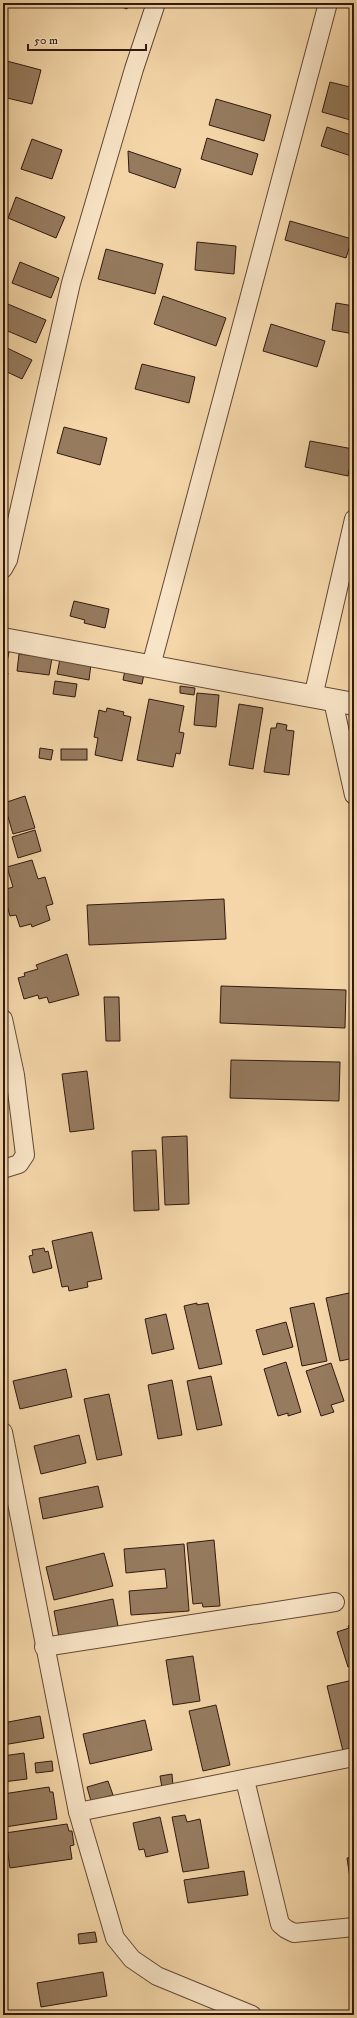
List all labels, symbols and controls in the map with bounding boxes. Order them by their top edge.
scale bar [28,26,146,52]
text: 50 m [34,33,58,48]

